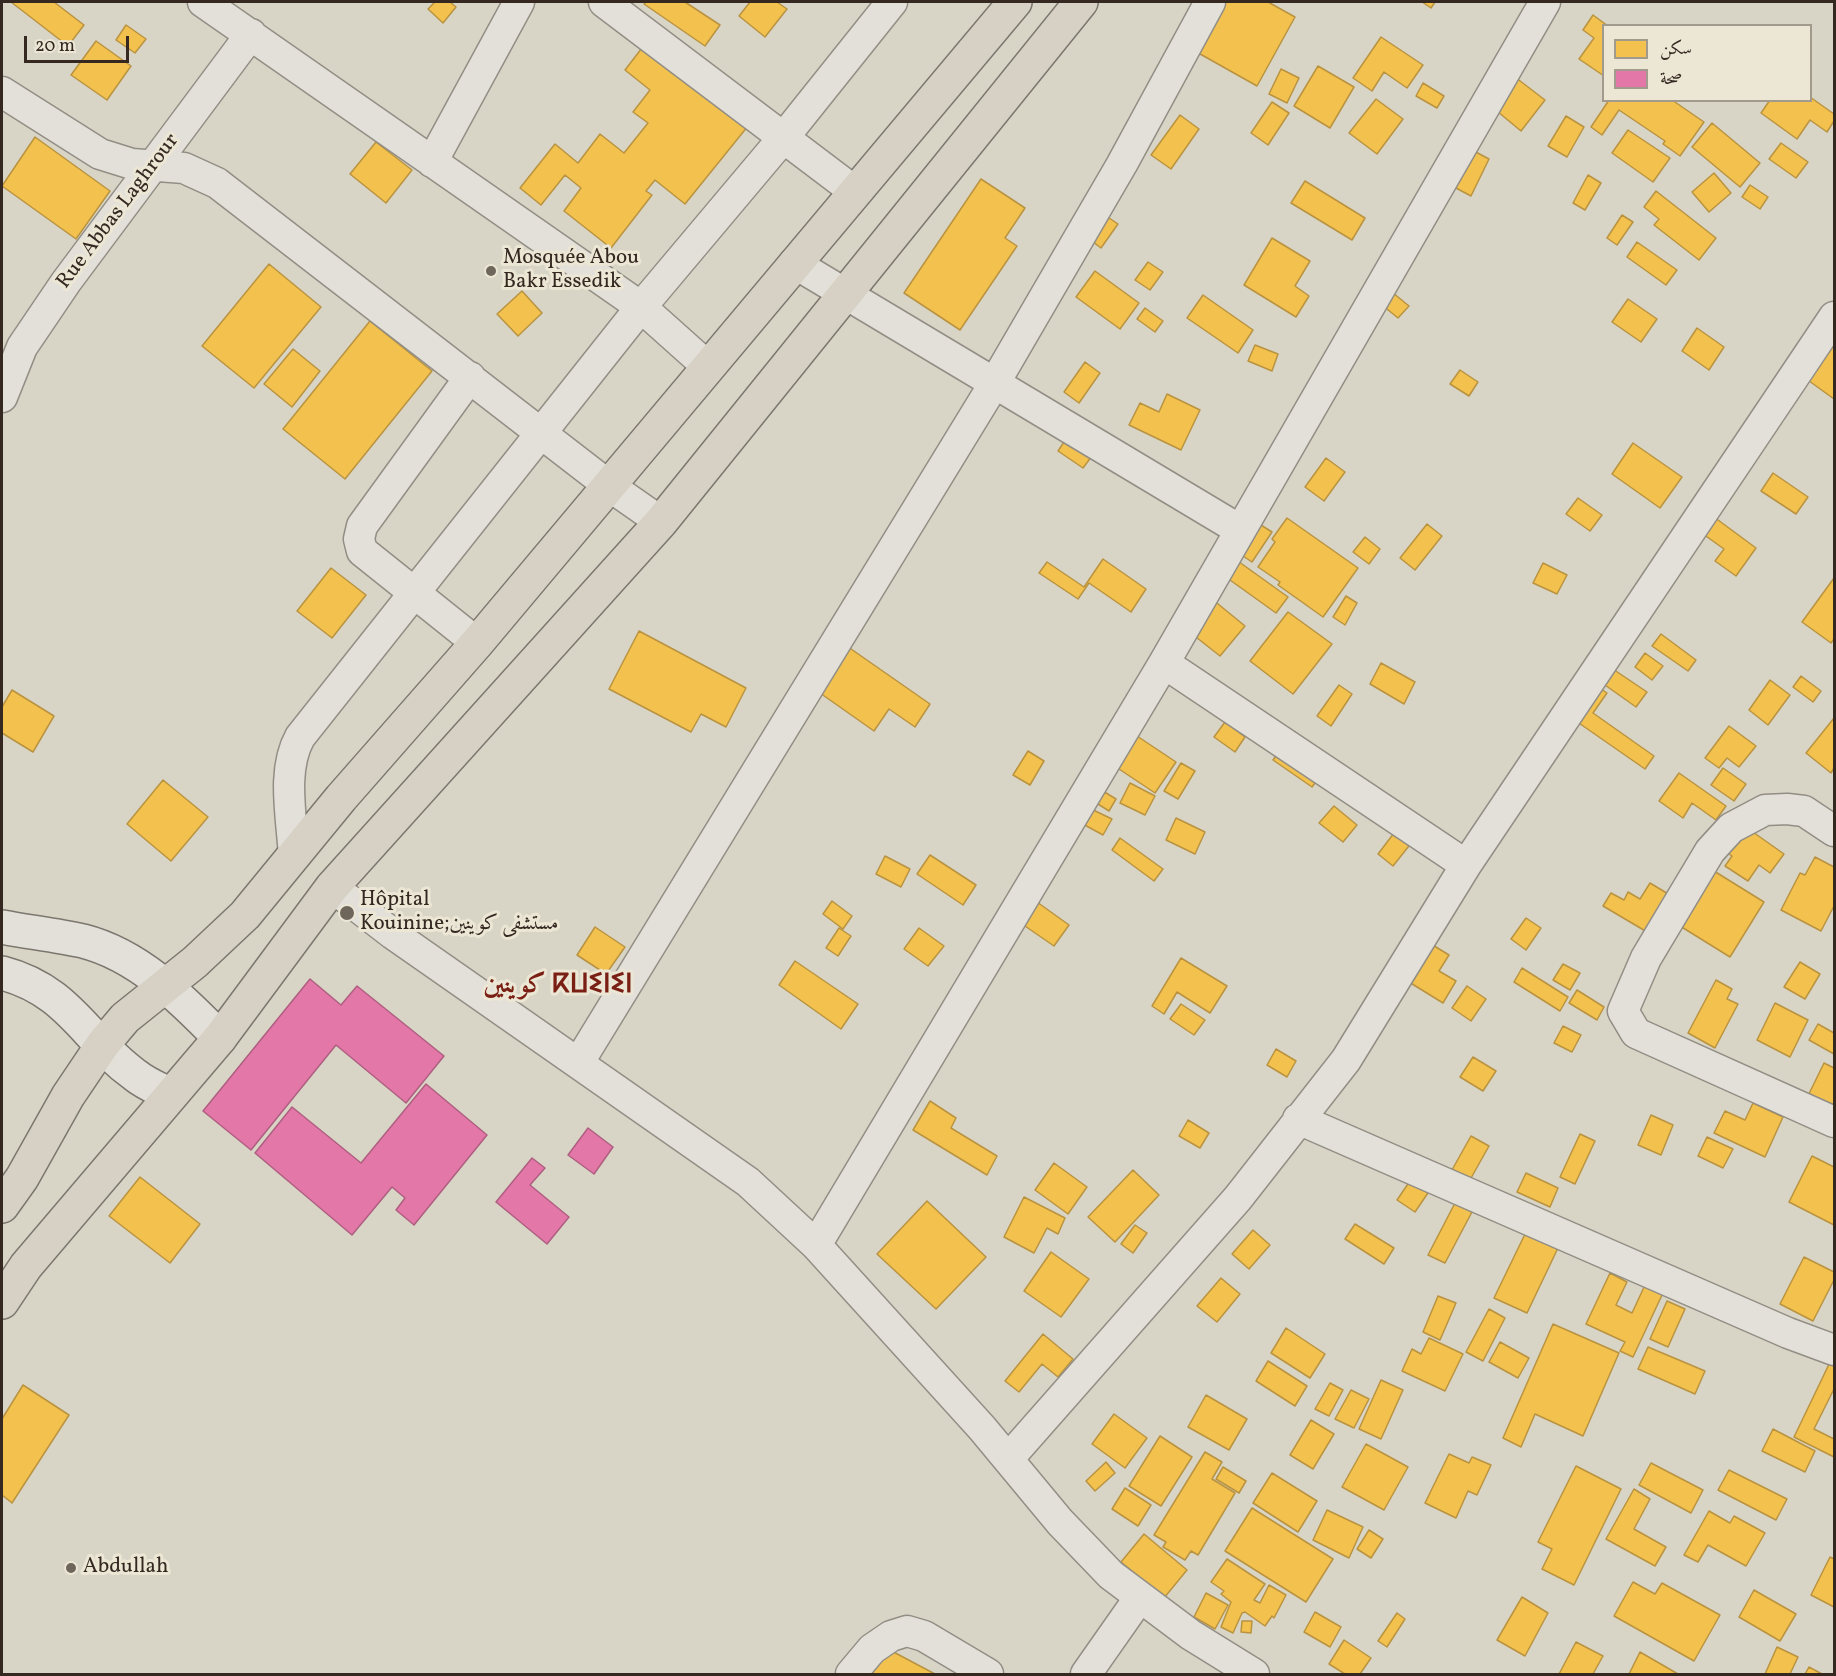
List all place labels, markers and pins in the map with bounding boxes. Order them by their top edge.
place label: Mosquée Abou Bakr Essedik [503,246,639,296]
marker: Mosquée Abou Bakr Essedik [484,264,498,278]
place label: Hôpital Kouinine;مستشفى كوينين [360,888,558,938]
marker: Hôpital Kouinine;مستشفى كوينين [338,904,356,922]
place label: Abdullah [83,1555,168,1581]
marker: Abdullah [64,1561,78,1575]

